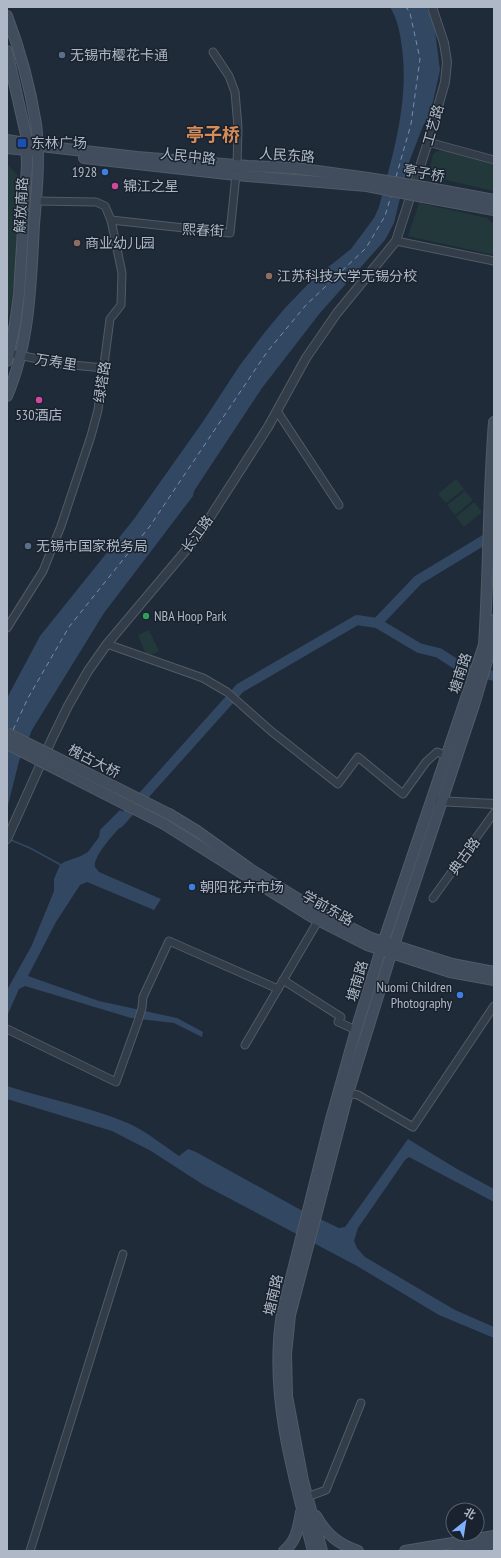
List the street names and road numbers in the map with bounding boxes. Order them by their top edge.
street label: 工艺路 [419,102,447,148]
street label: 人民中路 [159,144,217,168]
street label: 人民东路 [258,144,316,166]
street label: 亭子桥 [402,160,446,186]
street label: 解放南路 [11,177,31,233]
street label: 熙春街 [182,220,224,240]
street label: 万寿里 [34,350,78,374]
street label: 绿塔路 [90,360,114,404]
street label: 长江路 [177,512,217,556]
street label: 塘南路 [445,650,475,696]
street label: 槐古大桥 [65,740,123,782]
street label: 典古路 [444,834,484,878]
street label: 学前东路 [299,887,357,929]
street label: 塘南路 [342,958,372,1004]
street label: 塘南路 [260,1273,286,1317]

